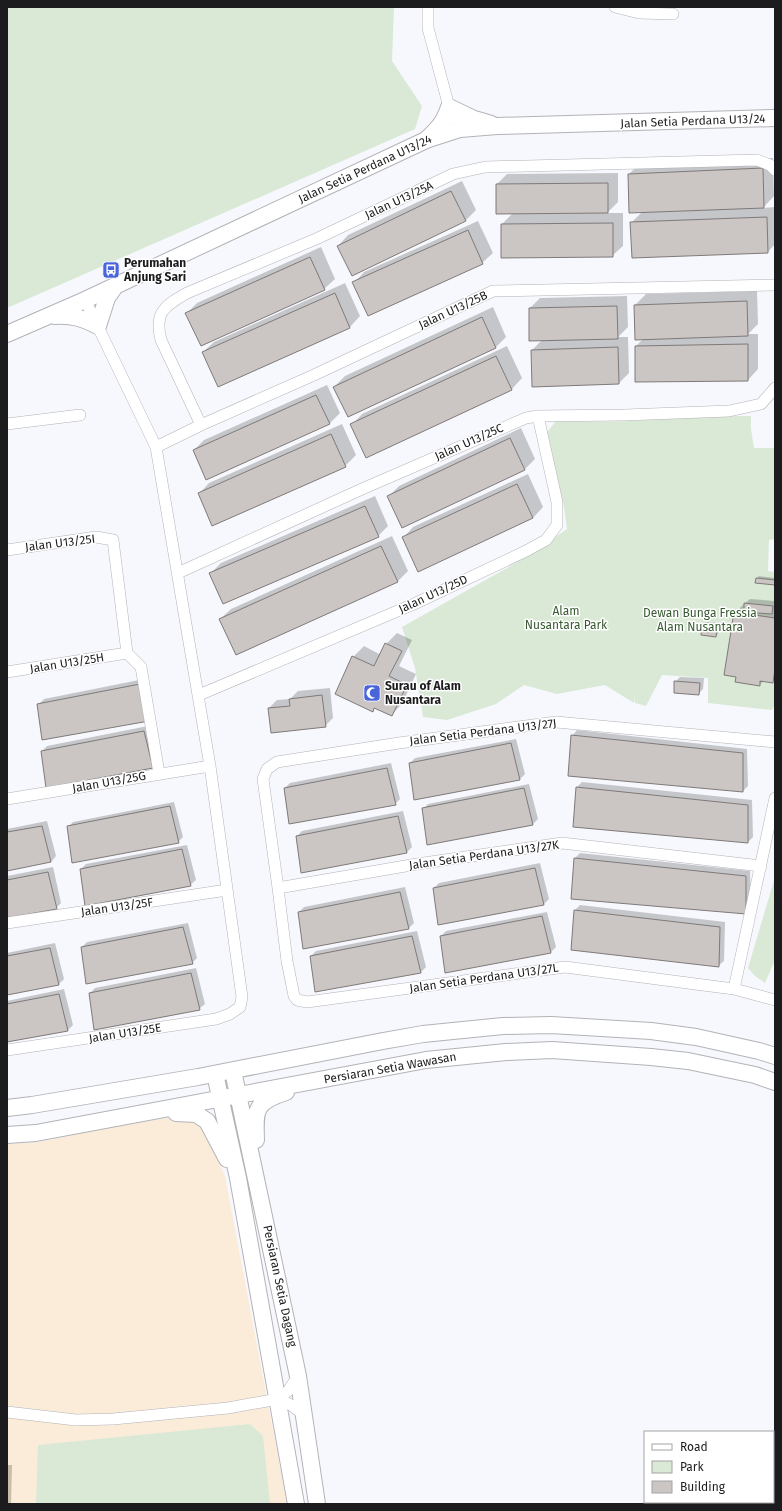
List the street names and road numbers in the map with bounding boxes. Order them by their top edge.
street label: Jalan Setia Perdana U13/24 [620,111,766,131]
street label: Jalan Setia Perdana U13/24 [296,132,434,206]
street label: Jalan U13/25A [363,178,435,222]
street label: Jalan U13/25B [416,288,490,332]
street label: Jalan U13/25C [433,421,506,463]
street label: Jalan U13/25I [24,532,96,554]
street label: Jalan U13/25D [396,572,470,616]
street label: Jalan U13/25H [29,650,105,676]
street label: Jalan Setia Perdana U13/27J [409,716,557,748]
street label: Jalan U13/25G [71,769,147,795]
street label: Jalan Setia Perdana U13/27K [408,837,561,872]
street label: Jalan U13/25F [80,895,154,919]
street label: Jalan Setia Perdana U13/27L [409,961,559,995]
street label: Jalan U13/25E [88,1020,162,1046]
street label: Persiaran Setia Wawasan [323,1049,457,1087]
street label: Persiaran Setia Dagang [260,1224,300,1349]

